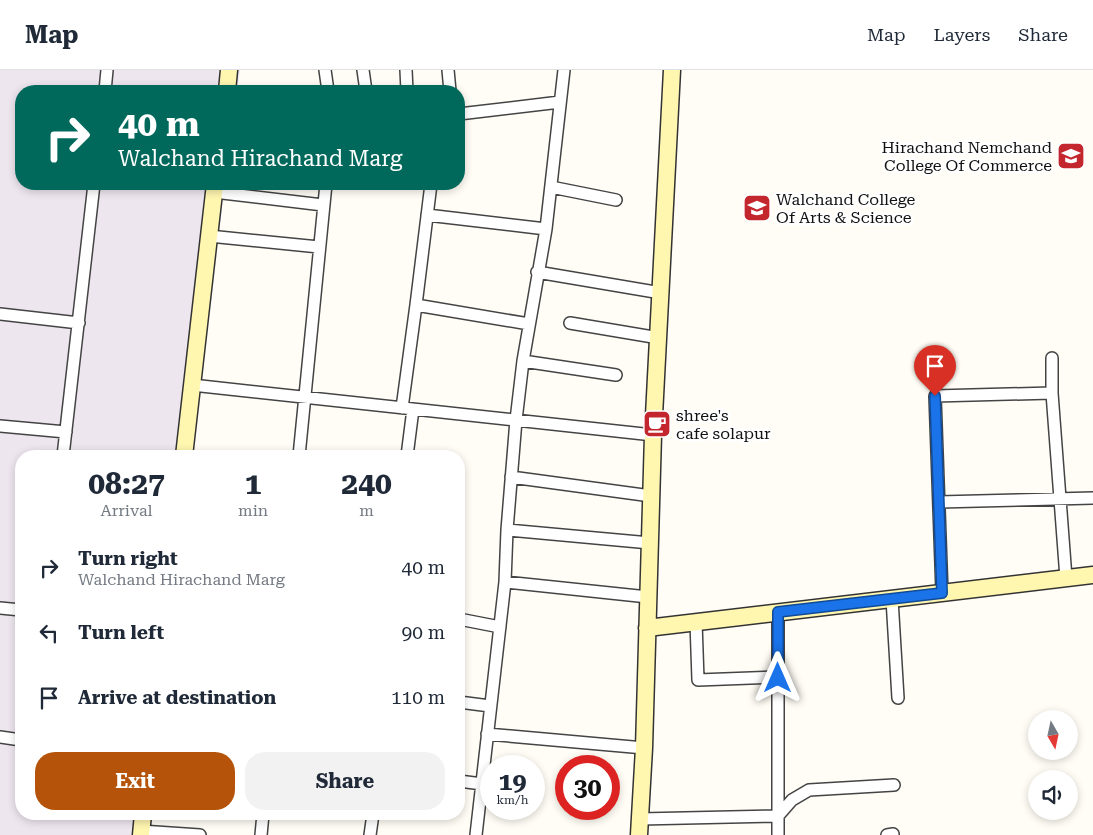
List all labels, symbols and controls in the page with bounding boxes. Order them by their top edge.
text: Map [25,21,79,49]
text: Map [867,24,906,45]
text: Layers [934,24,990,45]
text: Share [1018,24,1068,45]
text: 40 m [118,104,200,145]
icon: right [35,105,100,170]
place label: Hirachand Nemchand College Of Commerce [882,138,1052,175]
school or university icon: Hirachand Nemchand College Of Commerce [1056,141,1086,171]
text: Walchand Hirachand Marg [118,146,402,171]
place label: Walchand College Of Arts & Science [776,190,915,227]
school or university icon: Walchand College Of Arts & Science [742,193,772,223]
pin [914,345,956,396]
icon: arrive [921,352,949,380]
place label: shree's cafe solapur [676,406,771,443]
cafe icon: shree's cafe solapur [642,409,672,439]
text: 08:27 [88,466,165,501]
text: 1 [245,466,261,501]
text: 240 [341,466,392,501]
text: Arrival [101,501,153,520]
text: min [238,501,268,520]
text: m [359,501,374,520]
text: Turn right [78,547,178,570]
icon: right [35,554,63,582]
text: 40 m [402,556,445,579]
text: Walchand Hirachand Marg [78,570,285,589]
icon: left [35,619,63,647]
text: Turn left [78,621,164,644]
text: 90 m [402,621,445,644]
position arrow [751,651,803,703]
icon: arrive [35,684,63,712]
text: Arrive at destination [78,686,276,709]
text: 110 m [391,686,445,709]
north arrow [1028,710,1078,760]
map controls [1028,710,1078,820]
button: Exit [35,752,235,810]
button: Share [245,752,445,810]
speed limit sign: 30 [555,755,620,820]
text: 19 [498,767,527,796]
button: sound [1028,770,1078,820]
text: km/h [496,793,529,807]

